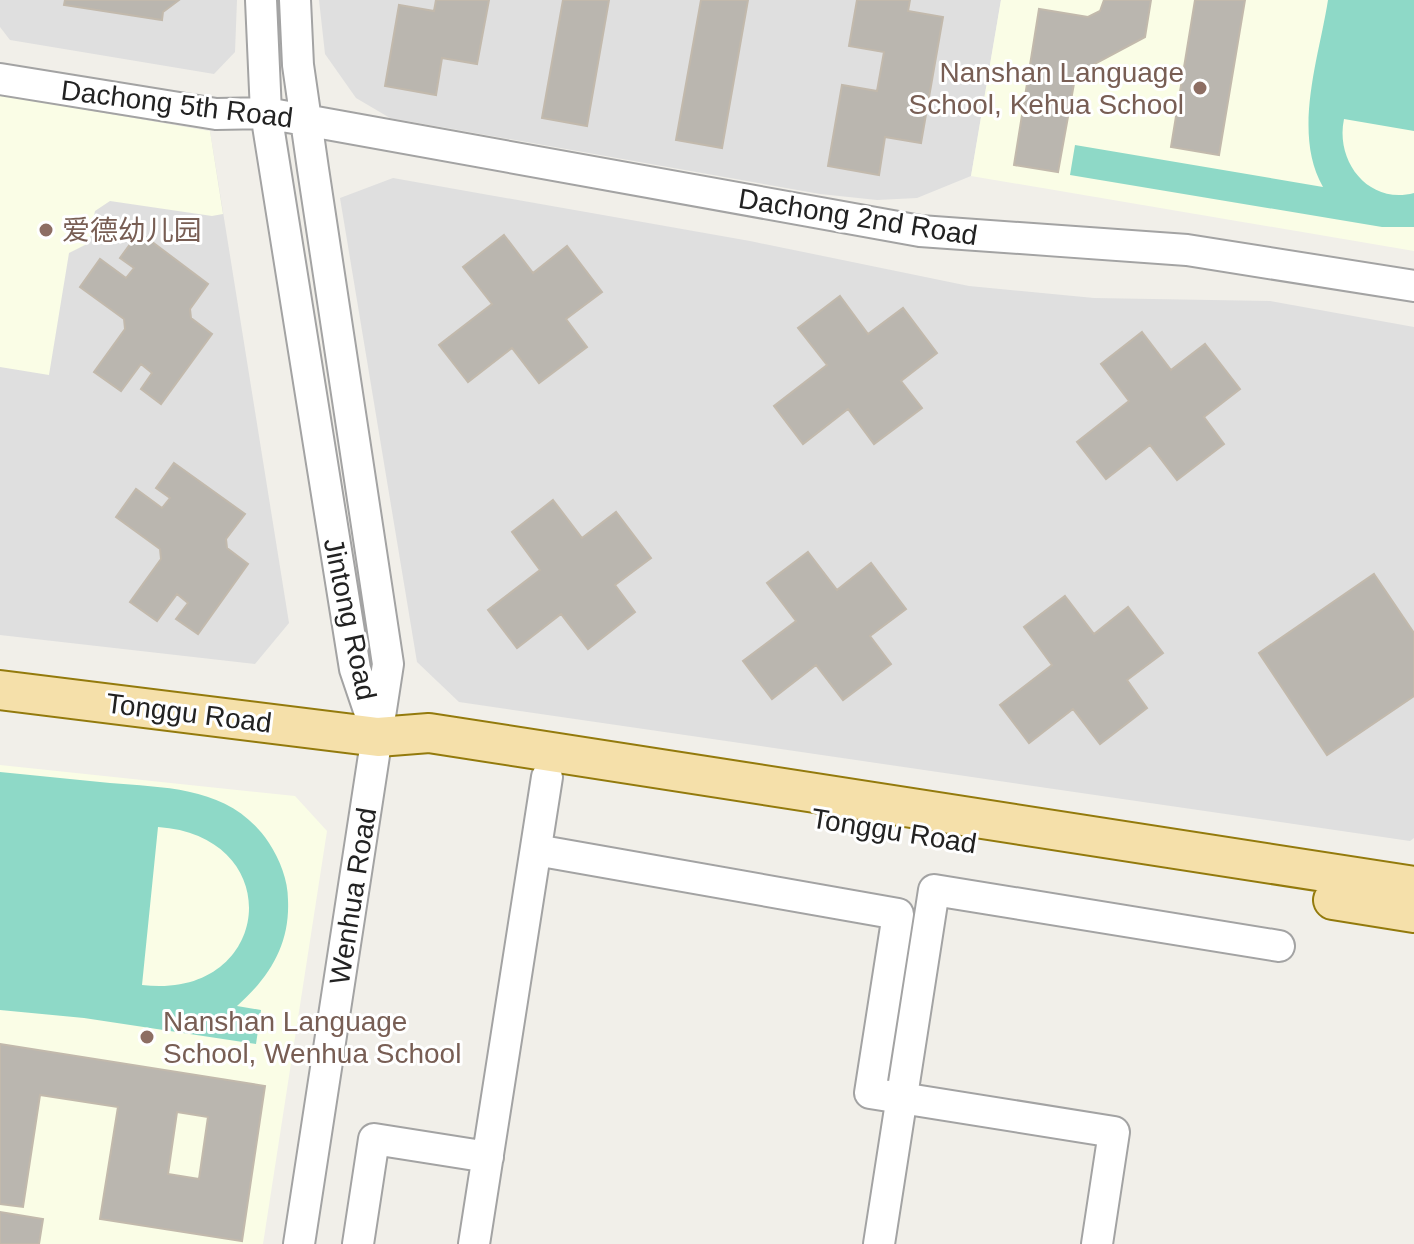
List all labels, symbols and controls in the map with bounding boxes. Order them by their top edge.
place label: Nanshan Language School, Kehua School [908,57,1184,120]
street label: Dachong 5th Road [59,74,295,134]
marker: Nanshan Language School, Kehua School [1191,79,1209,97]
street label: Dachong 2nd Road [736,183,980,251]
place label: 爱德幼儿园 [62,215,202,246]
marker: 爱德幼儿园 [37,221,55,239]
street label: Jintong Road [318,535,382,703]
street label: Tonggu Road [104,687,274,739]
street label: Tonggu Road [809,803,979,859]
street label: Wenhua Road [324,805,382,987]
place label: Nanshan Language School, Wenhua School [163,1006,461,1069]
marker: Nanshan Language School, Wenhua School [138,1028,156,1046]

